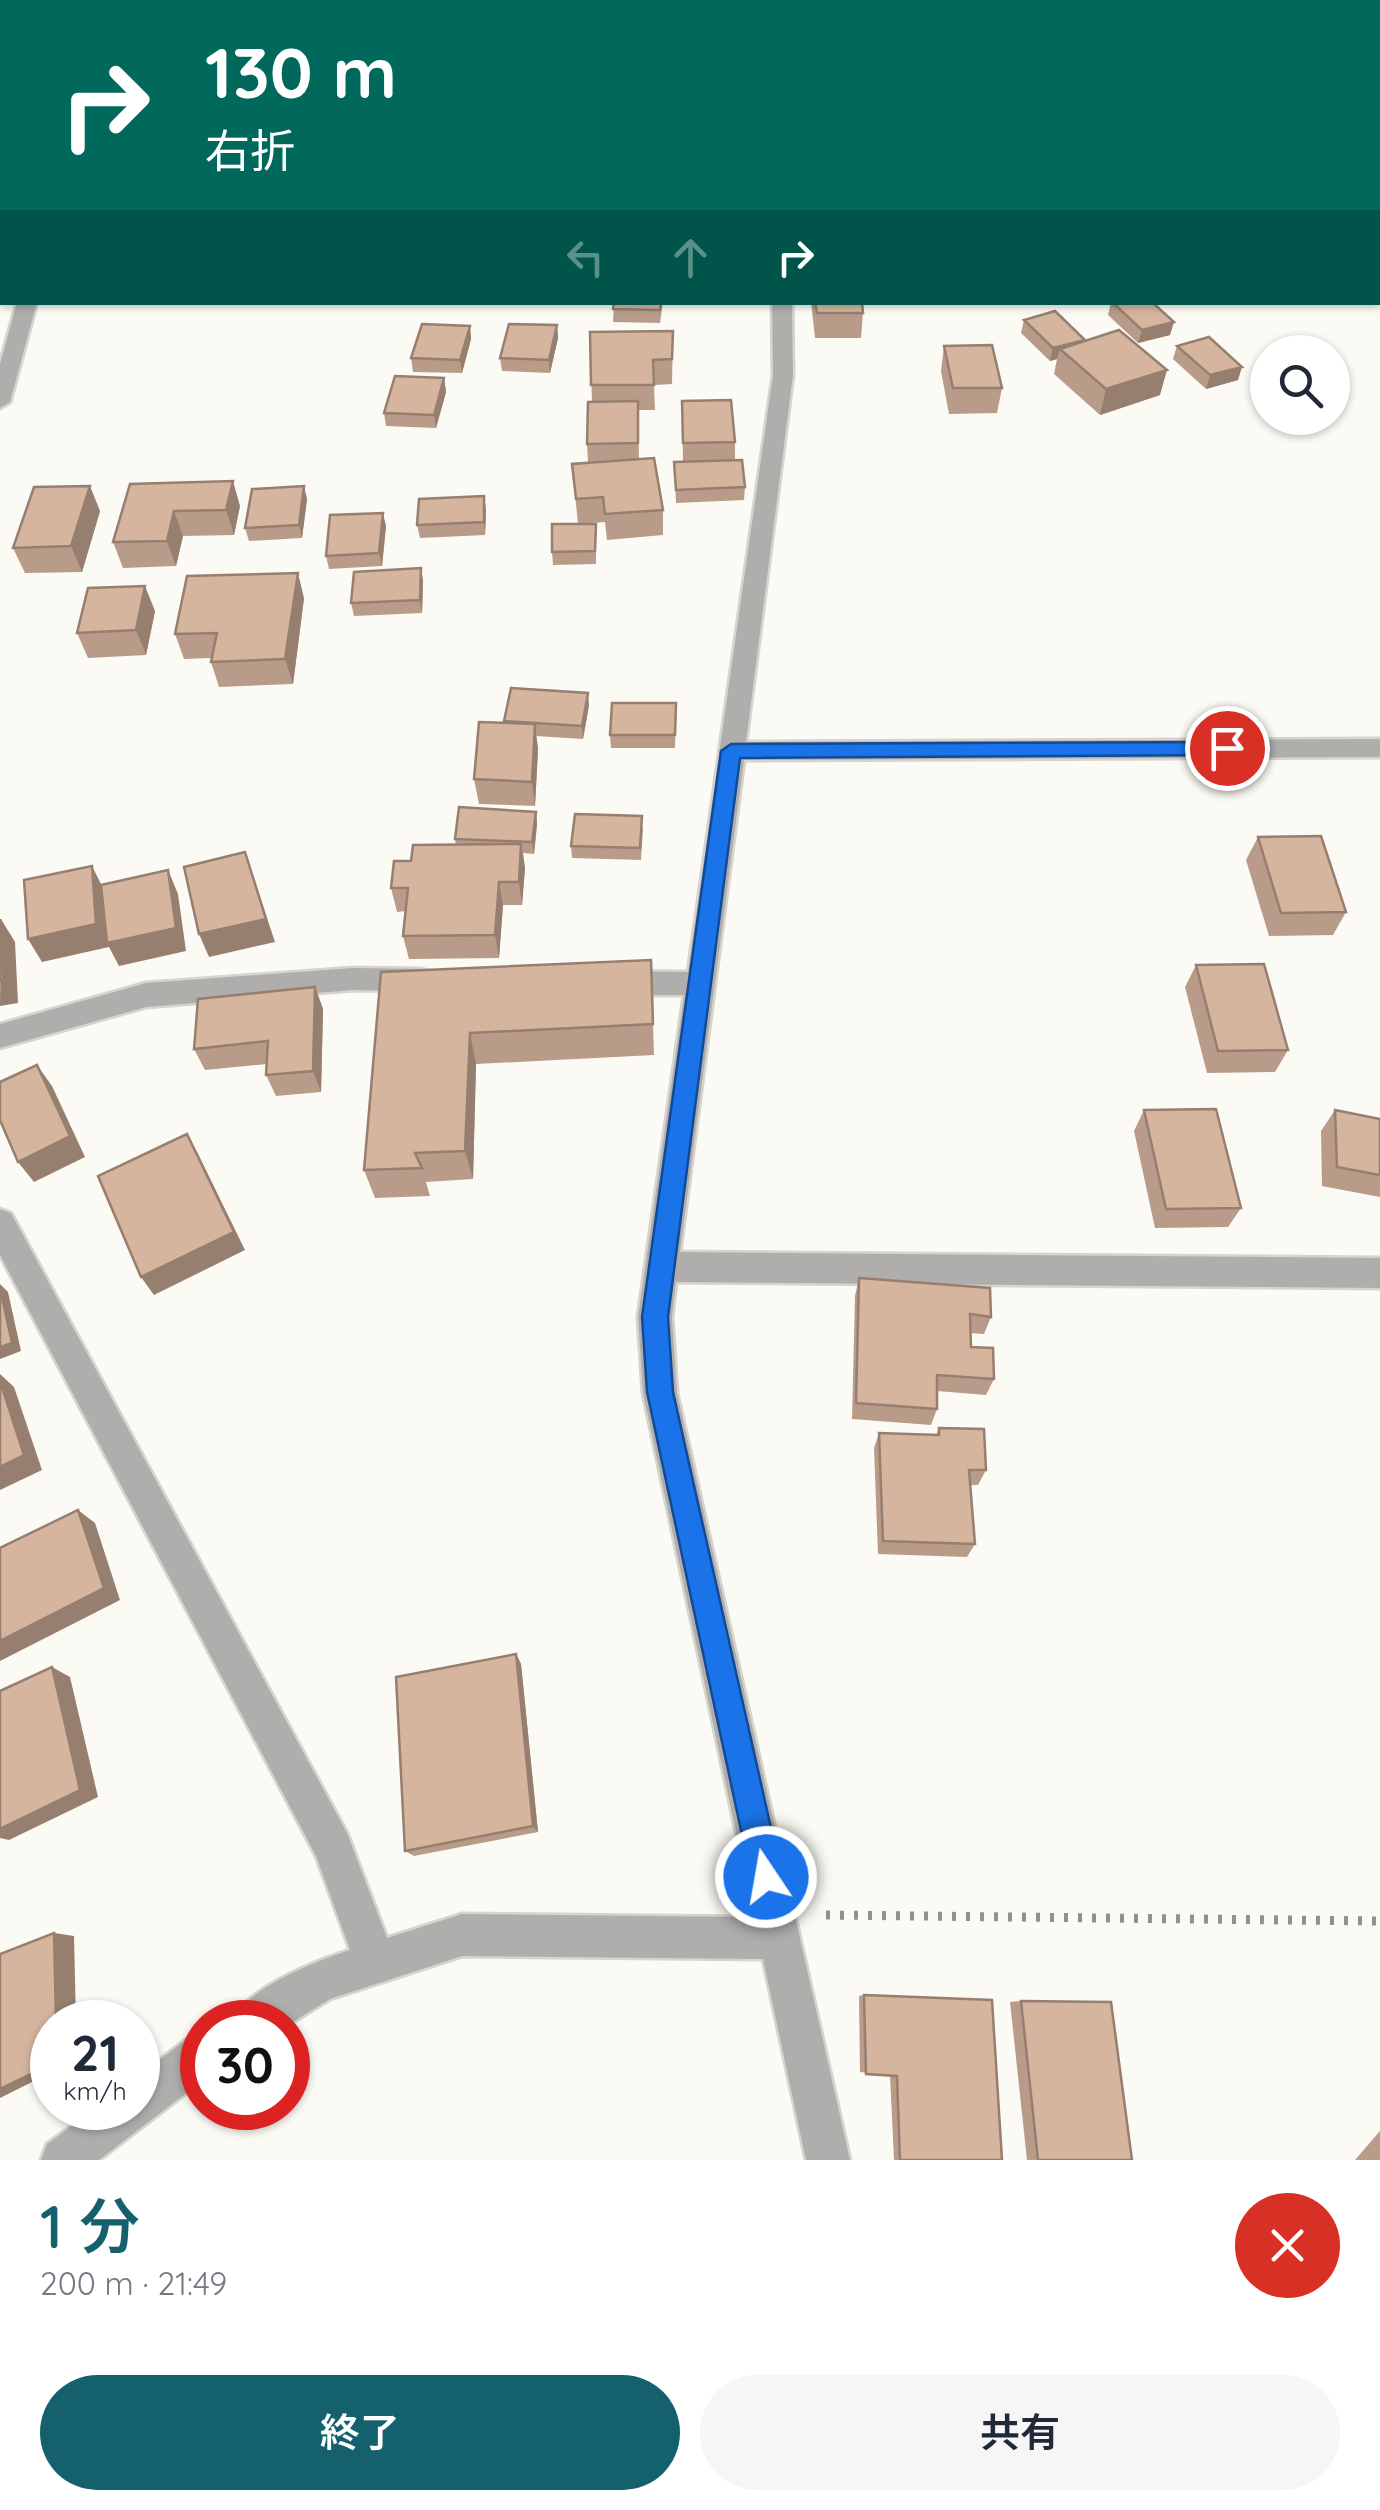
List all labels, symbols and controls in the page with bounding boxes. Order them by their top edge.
text: 130 m [205,28,397,116]
icon: right [40,40,170,170]
text: 右折 [205,122,295,178]
icon: left [558,230,613,285]
icon: ahead [663,230,718,285]
icon: right [768,230,823,285]
map controls [1250,335,1350,435]
button: search [1250,335,1350,435]
pin [1185,706,1270,791]
icon: arrive [1200,721,1255,776]
position arrow [714,1825,818,1929]
speed limit sign: 30 [180,2000,310,2130]
text: 21 [71,2021,119,2084]
text: km/h [63,2075,127,2106]
text: 1 分 [40,2188,140,2263]
button: close [1235,2193,1340,2298]
text: 200 m · 21:49 [40,2263,227,2303]
button: 終了 [40,2375,680,2490]
button: 共有 [700,2375,1340,2490]

